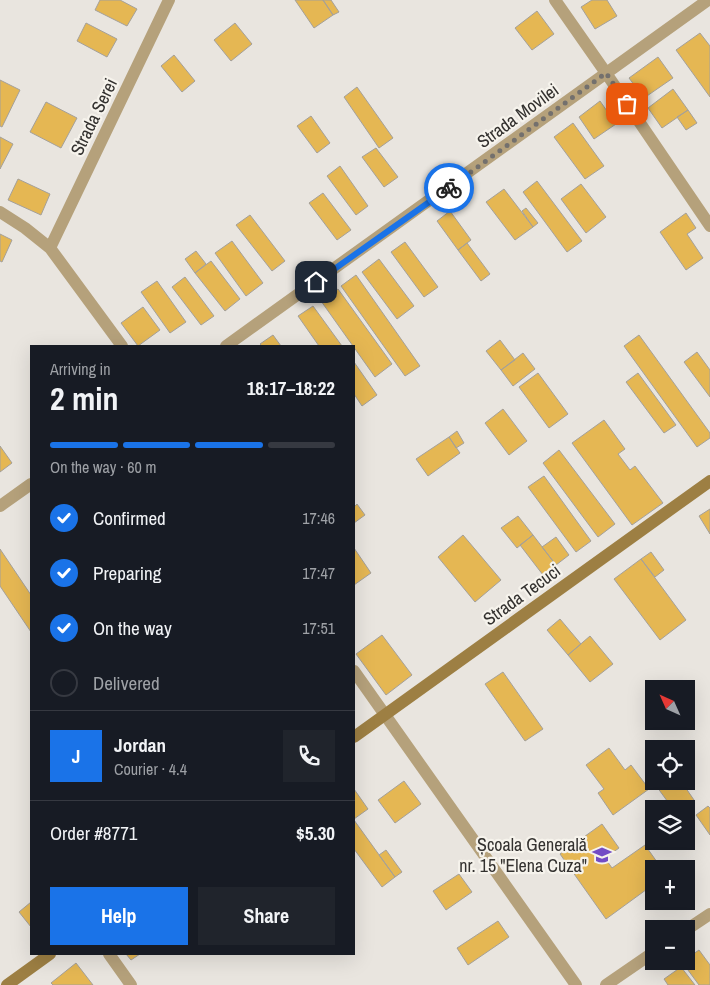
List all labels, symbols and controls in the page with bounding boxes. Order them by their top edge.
street label: Strada Serei [64,74,123,160]
street label: Strada Movilei [472,78,564,154]
pin [606,83,648,125]
icon: bag [613,90,641,118]
courier [424,163,474,213]
icon: bike [435,174,463,202]
pin [295,261,337,303]
icon: home [302,268,330,296]
text: Arriving in [50,358,111,380]
text: 18:17–18:22 [247,375,335,401]
text: 2 min [50,377,119,420]
text: On the way · 60 m [50,456,156,478]
icon: check [50,504,78,532]
text: Confirmed [93,505,166,531]
text: 17:46 [302,507,335,529]
street label: Strada Tecuci [478,558,565,631]
icon: check [50,559,78,587]
text: Preparing [93,560,161,586]
text: 17:47 [302,562,335,584]
icon: check [50,614,78,642]
text: On the way [93,615,172,641]
text: 17:51 [302,617,335,639]
text: Delivered [93,670,160,696]
north arrow [645,680,695,730]
map controls [645,680,695,970]
button: phone [283,730,335,782]
text: Jordan [114,732,166,758]
button: locate [645,740,695,790]
text: J [72,743,80,769]
text: Courier · 4.4 [114,758,187,780]
button: layers [645,800,695,850]
text: Order #8771 [50,820,137,846]
text: $5.30 [296,820,335,846]
place label: Școala Generală nr. 15 "Elena Cuza" [459,832,587,878]
school or university icon: Școala Generală nr. 15 "Elena Cuza" [591,844,613,866]
button: + [645,860,695,910]
button: Help [50,887,188,945]
button: Share [198,887,335,945]
button: − [645,920,695,970]

